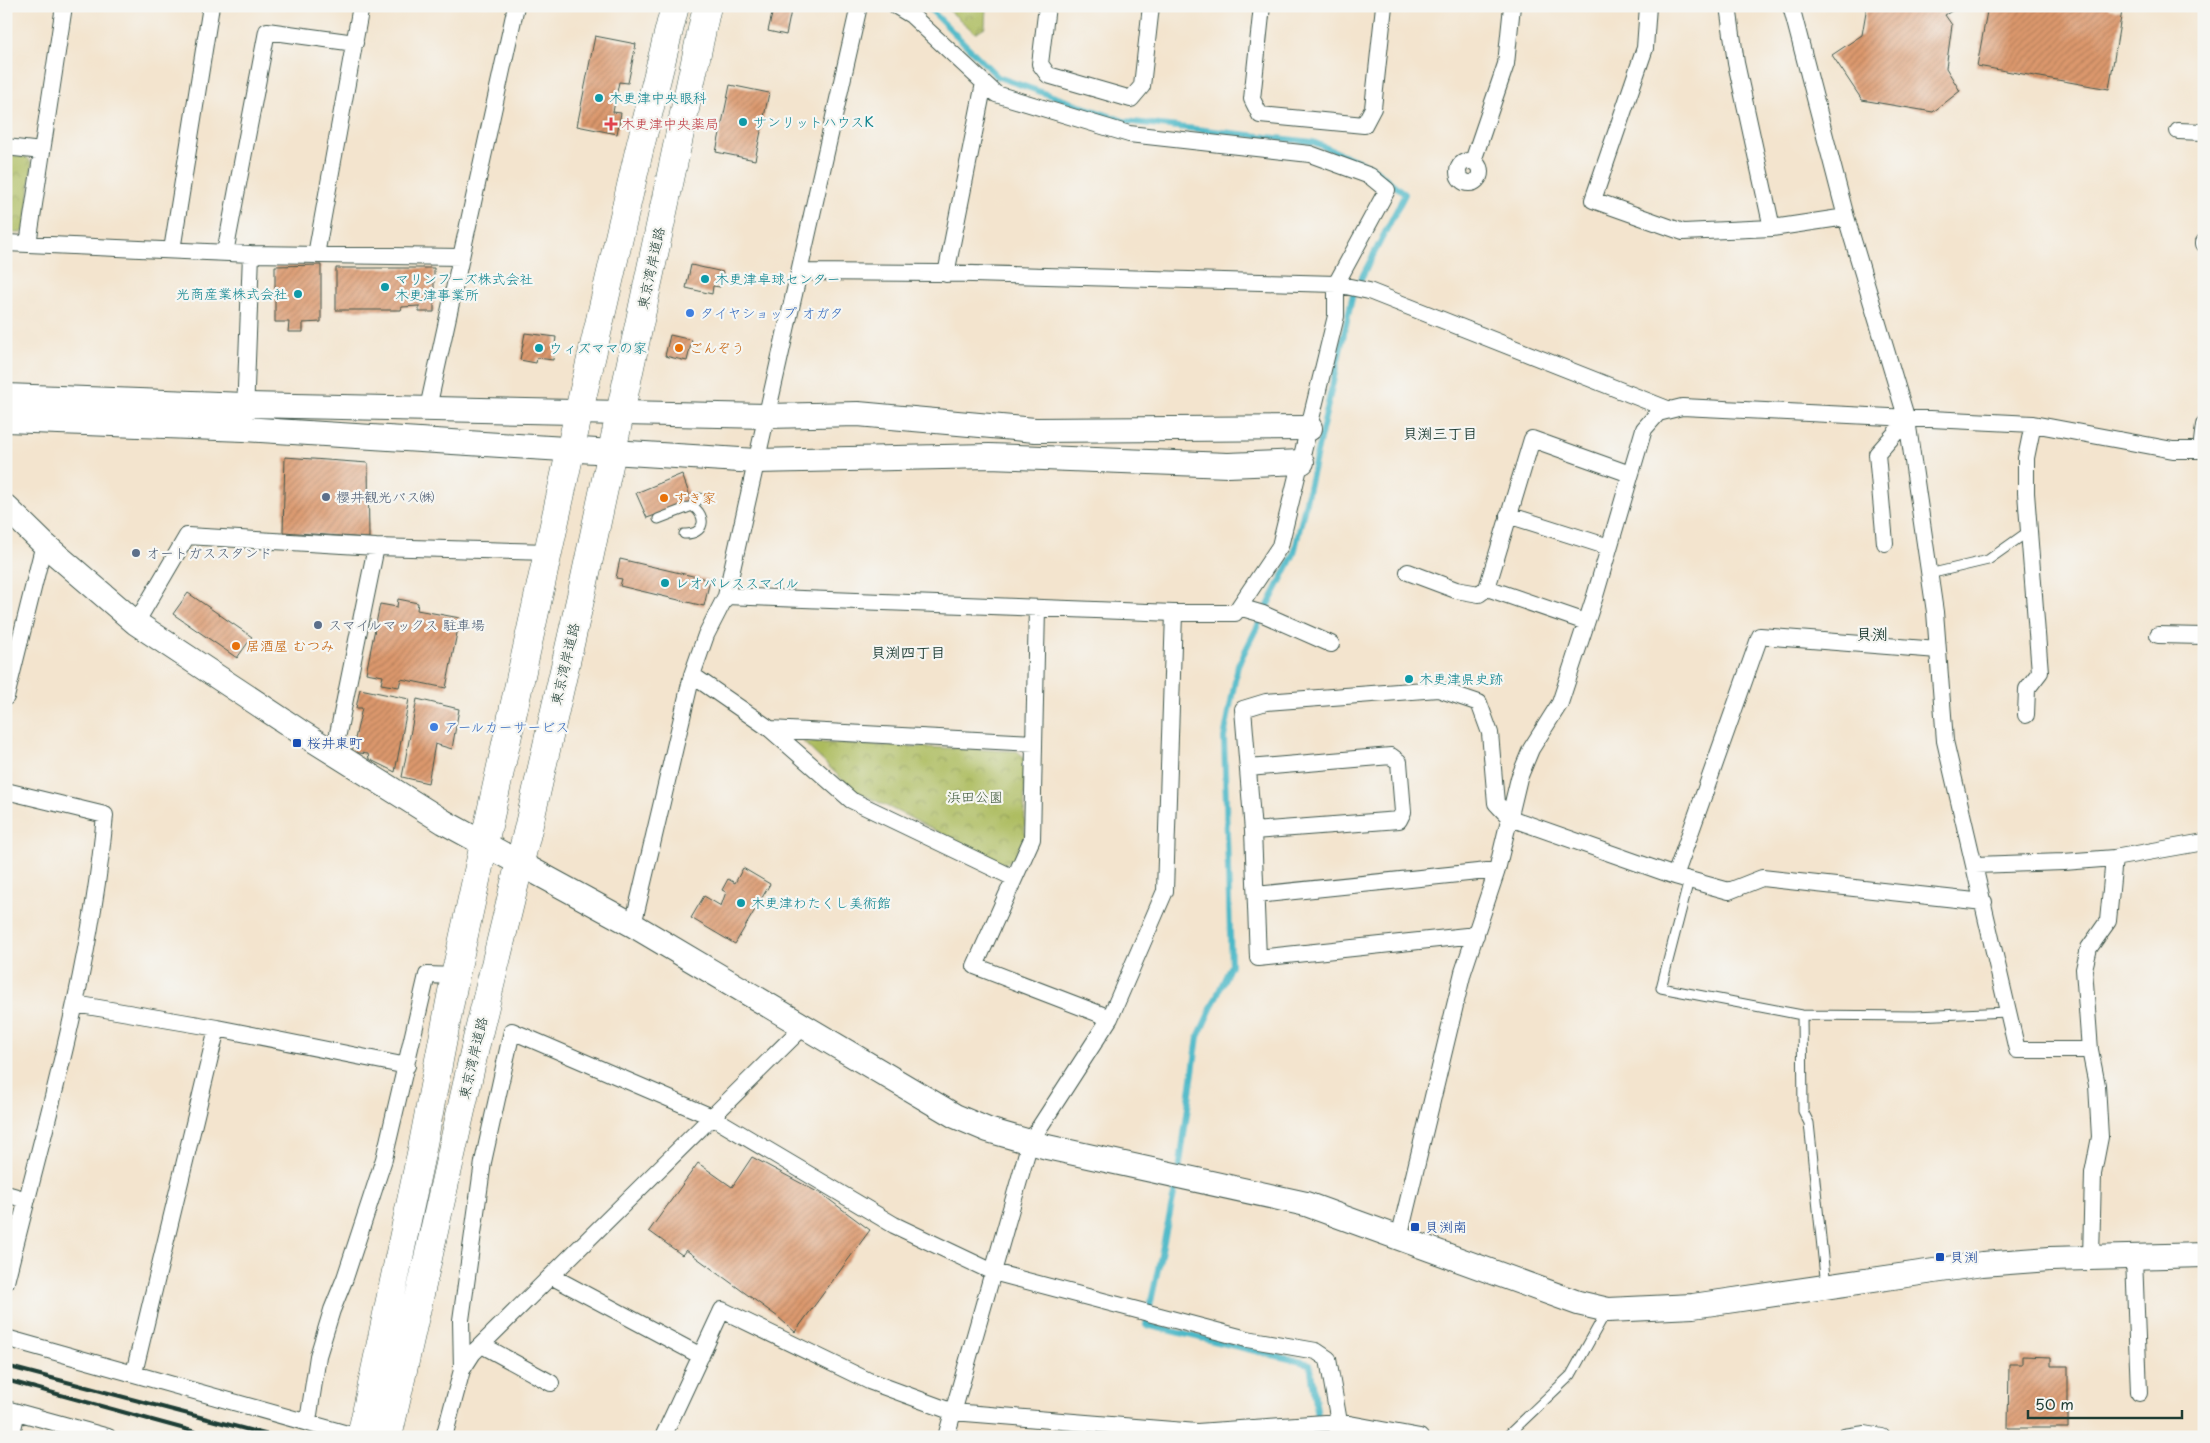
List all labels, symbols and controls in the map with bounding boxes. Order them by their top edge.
place label: 木更津中央眼科 [609,87,707,108]
marker: 木更津中央眼科 [593,92,605,104]
place label: サンリットハウスK [753,111,874,132]
place label: 木更津中央薬局 [621,113,719,134]
marker: サンリットハウスK [737,116,749,128]
marker: 木更津中央薬局 [605,118,617,130]
street label: 東京湾岸道路 [632,225,670,311]
place label: マリンフーズ株式会社 木更津事業所 [395,268,534,305]
place label: 木更津卓球センター [715,268,840,289]
marker: 木更津卓球センター [699,273,711,285]
marker: マリンフーズ株式会社 木更津事業所 [379,281,391,293]
place label: 光商産業株式会社 [176,283,288,304]
marker: 光商産業株式会社 [292,288,304,300]
place label: タイヤショップ オガタ [700,302,843,323]
marker: タイヤショップ オガタ [684,307,696,319]
place label: ウィズママの家 [549,337,647,358]
place label: ごんぞう [689,337,745,358]
marker: ウィズママの家 [533,342,545,354]
marker: ごんぞう [673,342,685,354]
district label: 貝渕三丁目 [1402,421,1478,444]
place label: 櫻井観光バス㈱ [336,486,434,507]
place label: すき家 [674,487,716,508]
marker: 櫻井観光バス㈱ [320,491,332,503]
marker: すき家 [658,492,670,504]
place label: オートガススタンド [146,542,273,563]
marker: オートガススタンド [130,547,142,559]
place label: レオパレススマイル [675,572,799,593]
marker: レオパレススマイル [659,577,671,589]
place label: スマイルマックス 駐車場 [328,614,485,635]
marker: スマイルマックス 駐車場 [312,619,324,631]
street label: 東京湾岸道路 [545,621,584,707]
district label: 貝渕 [1856,621,1888,645]
place label: 居酒屋 むつみ [246,635,335,656]
marker: 居酒屋 むつみ [230,640,242,652]
district label: 貝渕四丁目 [870,640,946,663]
place label: 木更津県史跡 [1419,668,1503,689]
marker: 木更津県史跡 [1403,673,1415,685]
place label: アールカーサービス [444,716,569,737]
marker: アールカーサービス [428,721,440,733]
place label: 桜井東町 [307,732,363,753]
marker: 桜井東町 [291,737,303,749]
park label: 浜田公園 [947,786,1003,807]
place label: 木更津わたくし美術館 [751,892,891,913]
marker: 木更津わたくし美術館 [735,897,747,909]
street label: 東京湾岸道路 [453,1015,492,1101]
place label: 貝渕南 [1425,1216,1467,1237]
marker: 貝渕南 [1409,1221,1421,1233]
place label: 貝渕 [1950,1246,1978,1267]
marker: 貝渕 [1934,1251,1946,1263]
scale bar [2028,1388,2181,1420]
text: 50 m [2035,1392,2074,1415]

